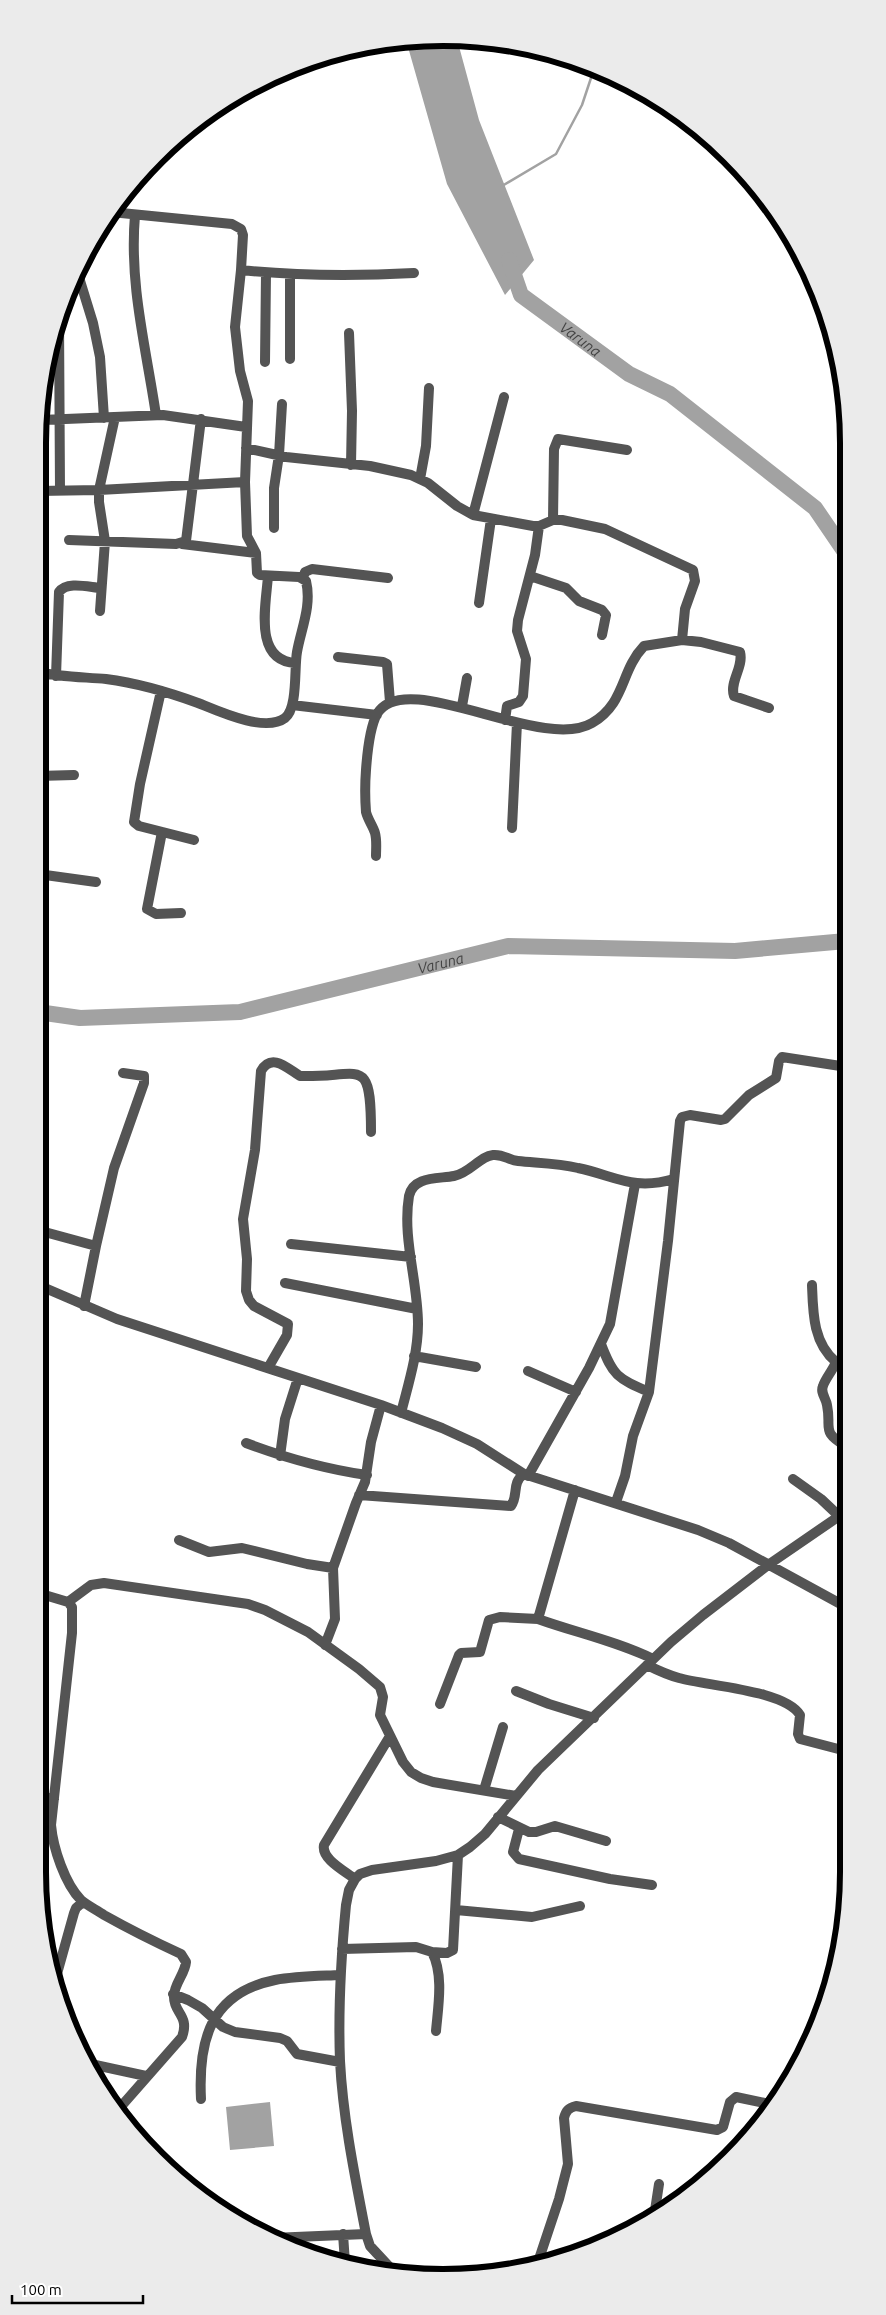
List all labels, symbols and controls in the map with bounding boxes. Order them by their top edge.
water label: Varuna [557,318,605,359]
water label: Varuna [416,949,465,977]
scale bar [12,2272,144,2304]
text: 100 m [20,2281,62,2298]

